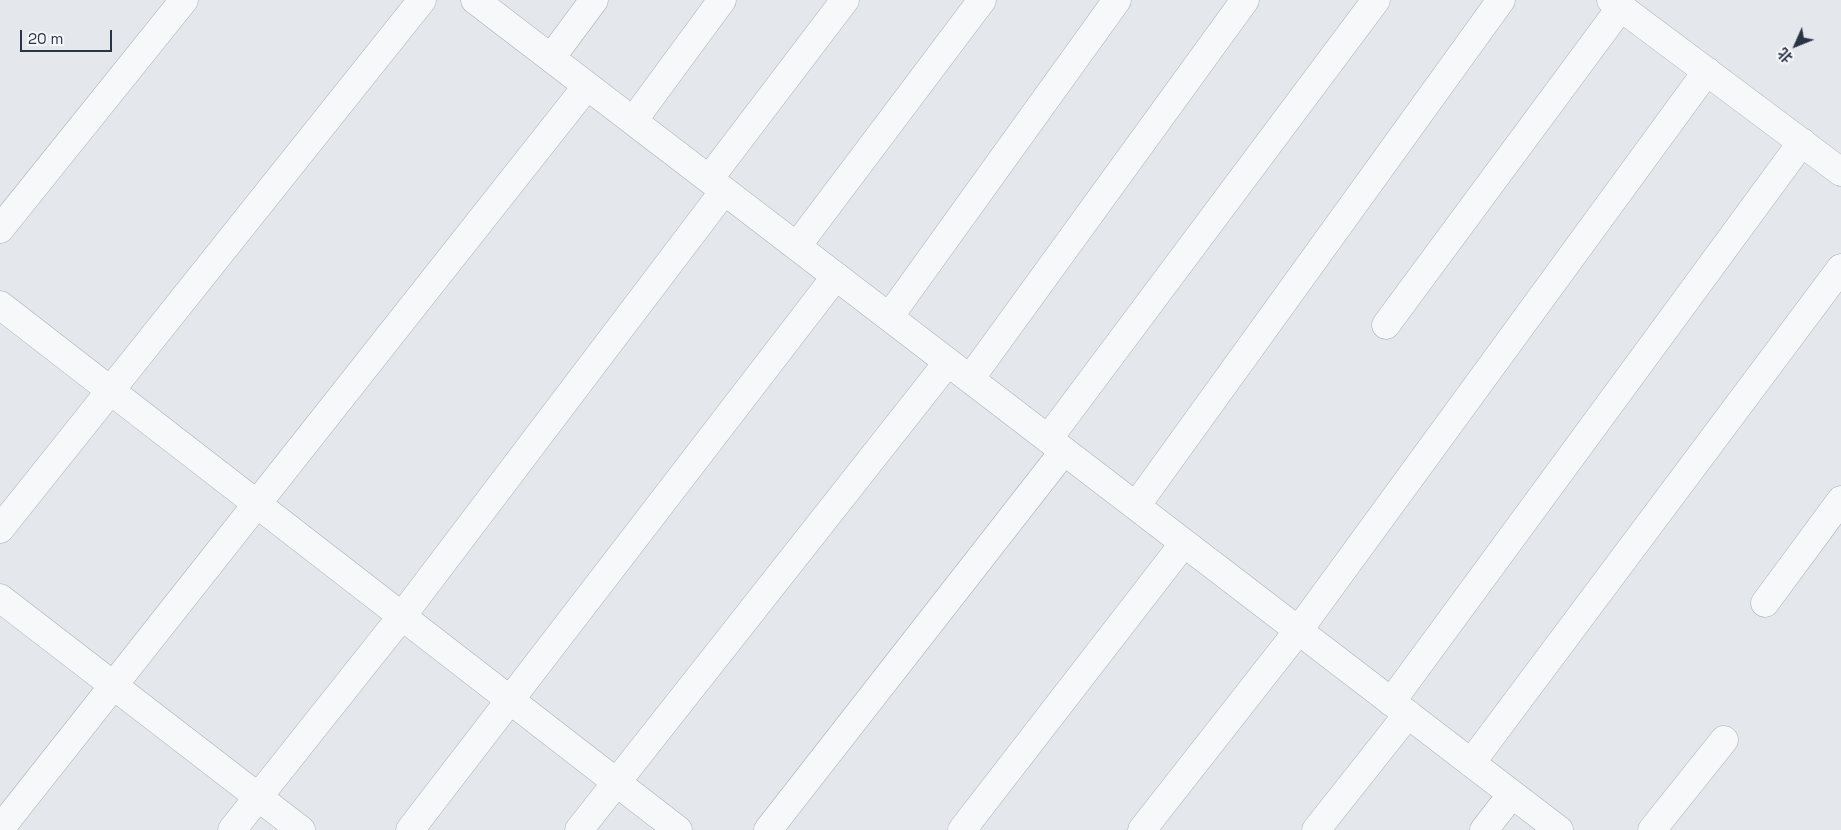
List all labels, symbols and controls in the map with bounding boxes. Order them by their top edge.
scale bar [22,20,115,52]
north arrow [1771,20,1821,70]
text: 20 m [28,29,63,48]
text: 北 [1774,44,1797,67]

